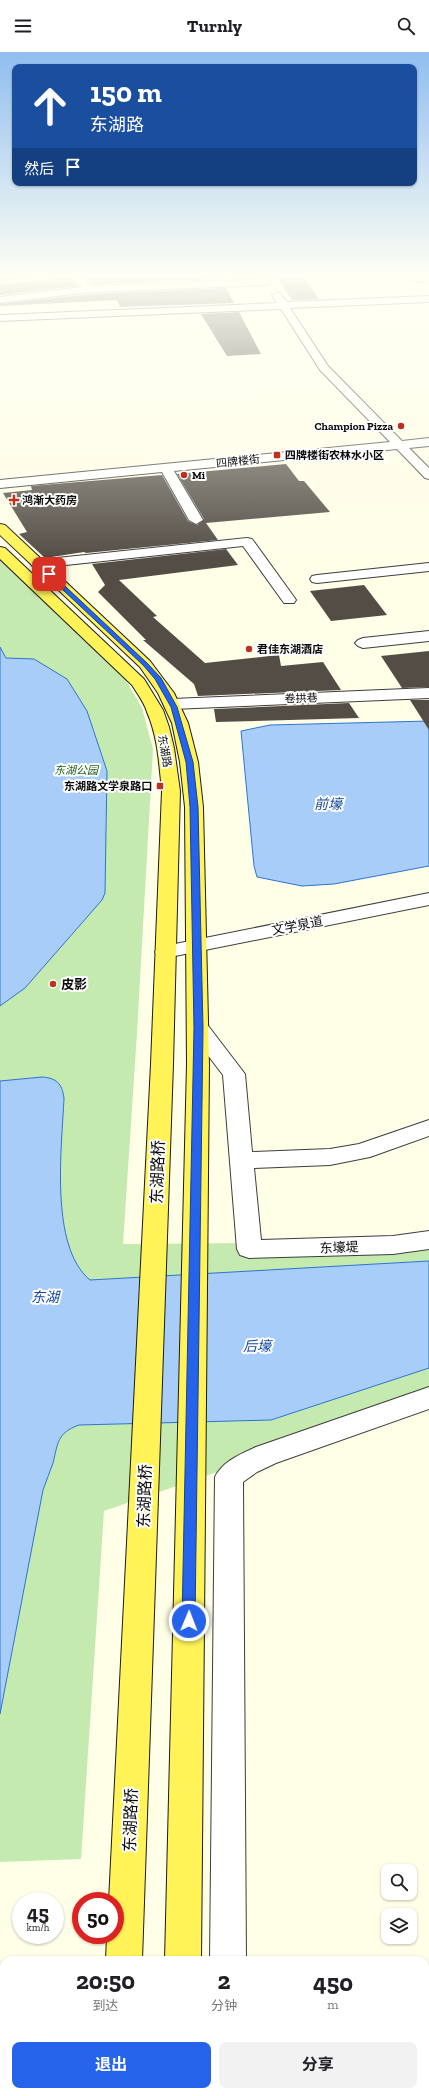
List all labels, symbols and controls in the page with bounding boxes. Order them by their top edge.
icon: menu [12,15,34,37]
text: Turnly [187,15,242,37]
icon: search [395,15,417,37]
text: 150 m [90,76,162,109]
icon: ahead [24,80,76,132]
text: 东湖路 [90,114,144,136]
icon: arrive [62,156,84,178]
text: 然后 [24,160,54,178]
place label: Champion Pizza [314,420,393,433]
marker: Champion Pizza [396,421,406,431]
place label: 四牌楼街农林水小区 [285,449,384,462]
marker: 四牌楼街农林水小区 [272,450,282,460]
street label: 四牌楼街 [215,453,261,470]
place label: Mi [192,469,206,482]
marker: Mi [179,470,189,480]
place label: 鸿渐大药房 [22,494,77,507]
marker: 鸿渐大药房 [9,495,19,505]
pin [32,557,66,591]
icon: arrive [38,563,60,585]
place label: 君佳东湖酒店 [257,643,323,656]
marker: 君佳东湖酒店 [244,644,254,654]
street label: 卷拱巷 [284,691,318,706]
street label: 东湖路 [155,734,174,768]
park label: 东湖公园 [54,764,100,777]
place label: 东湖路文学泉路口 [64,780,152,793]
marker: 东湖路文学泉路口 [155,781,165,791]
water label: 前壕 [314,796,345,813]
street label: 文学泉道 [270,913,324,938]
place label: 皮影 [61,977,87,992]
marker: 皮影 [48,979,58,989]
street label: 东湖路桥 [147,1140,168,1204]
street label: 东壕堤 [319,1239,359,1256]
water label: 东湖 [31,1289,61,1306]
water label: 后壕 [243,1338,274,1355]
street label: 东湖路桥 [134,1464,155,1528]
position arrow [168,1600,210,1642]
street label: 东湖路桥 [120,1788,141,1852]
map controls [381,1864,417,1944]
button: search [381,1864,417,1900]
speed limit sign: 50 [72,1892,124,1944]
text: 45 [27,1901,49,1925]
button: layers [381,1908,417,1944]
text: km/h [27,1922,49,1934]
text: 20:50 [76,1966,135,1995]
text: 2 [218,1966,230,1995]
text: 450 [313,1968,353,1997]
text: m [327,1997,339,2012]
text: 到达 [92,1998,118,2013]
text: 分钟 [211,1998,237,2013]
button: 退出 [12,2042,211,2088]
button: 分享 [219,2042,417,2088]

